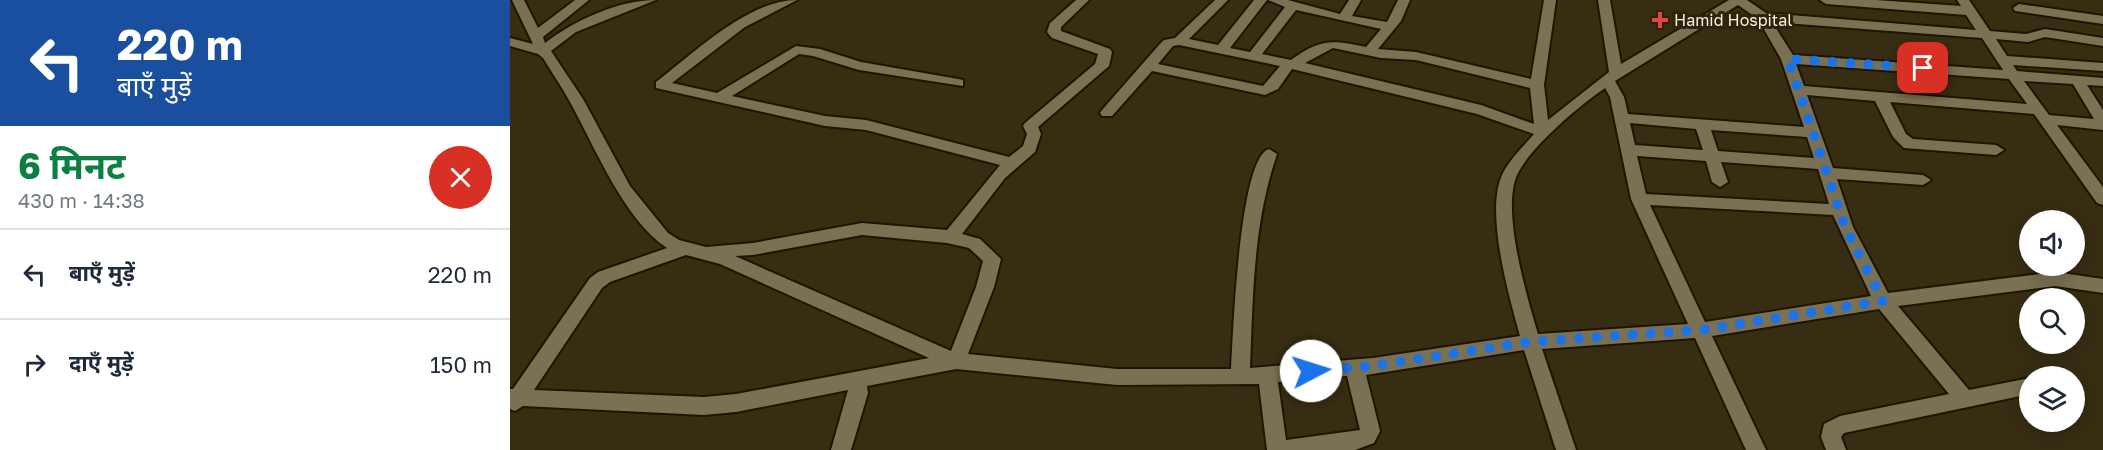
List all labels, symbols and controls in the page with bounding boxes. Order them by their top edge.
place label: Hamid Hospital [1674,10,1792,30]
marker: Hamid Hospital [1651,11,1669,29]
text: 220 m [117,19,243,69]
icon: left [18,24,96,102]
pin [1897,42,1948,93]
icon: arrive [1906,51,1939,84]
text: बाएँ मुड़ें [117,70,192,102]
text: 6 मिनट [18,144,125,187]
button: close [429,146,492,209]
text: 430 m · 14:38 [18,188,145,212]
map controls [2019,210,2085,432]
button: sound [2019,210,2085,276]
icon: left [18,258,51,291]
text: बाएँ मुड़ें [69,259,135,286]
text: 220 m [428,261,492,288]
button: search [2019,288,2085,354]
position arrow [1279,339,1343,403]
icon: right [18,348,51,381]
text: दाएँ मुड़ें [69,349,134,376]
text: 150 m [430,351,492,378]
button: layers [2019,366,2085,432]

